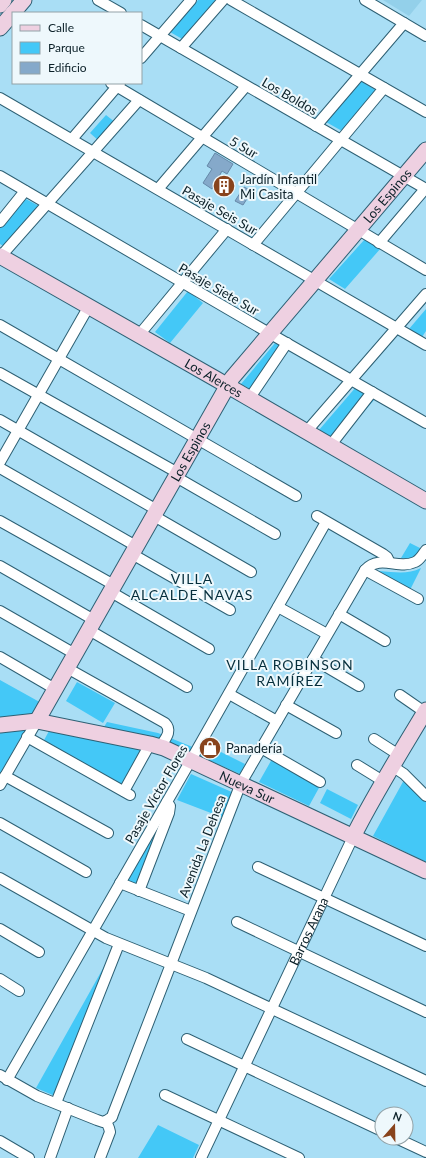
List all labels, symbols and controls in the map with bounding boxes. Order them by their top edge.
legend [12,12,142,84]
text: Calle [48,20,74,35]
text: Parque [48,40,85,55]
text: Edificio [48,60,87,75]
street label: Los Boldos [259,74,321,119]
street label: 5 Sur [227,133,261,162]
street label: Los Espinos [360,165,415,226]
place label: Jardín Infantil Mi Casita [240,171,317,202]
building icon: Jardín Infantil Mi Casita [211,173,237,199]
street label: Pasaje Seis Sur [179,182,261,238]
street label: Pasaje Siete Sur [176,260,262,319]
street label: Los Alerces [182,355,246,401]
street label: Los Espinos [167,418,214,484]
district label: VILLA ALCALDE NAVAS [131,570,253,603]
district label: VILLA ROBINSON RAMÍREZ [226,656,354,689]
shop icon: Panadería [197,735,223,761]
place label: Panadería [226,740,282,756]
street label: Pasaje Víctor Flores [121,742,191,846]
street label: Nueva Sur [217,767,278,807]
street label: Avenida La Dehesa [175,793,229,899]
street label: Barros Arana [285,894,331,968]
north arrow [374,1106,414,1146]
text: N [391,1109,404,1124]

